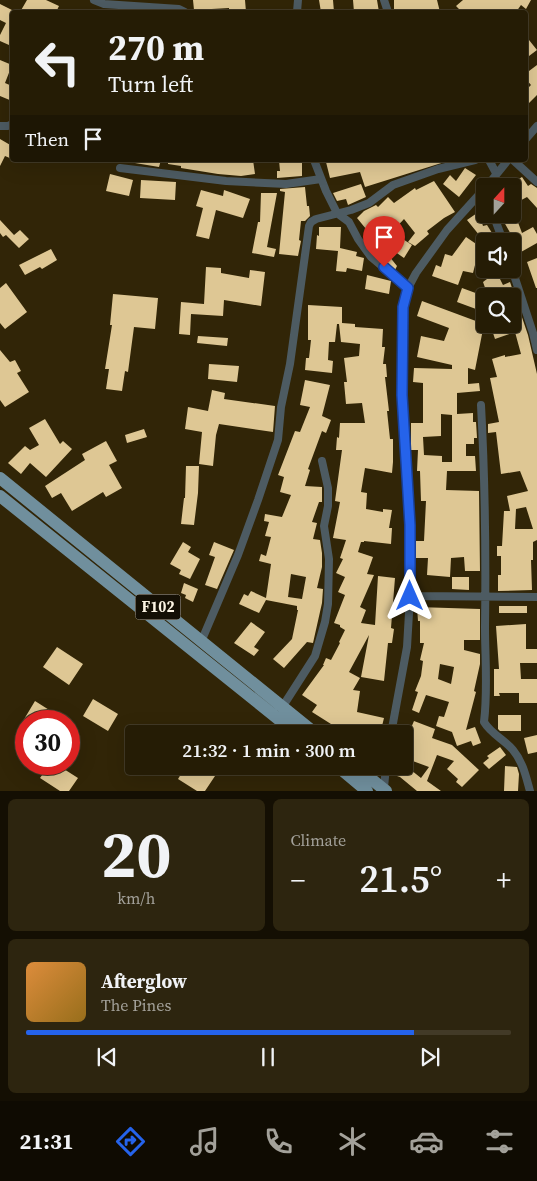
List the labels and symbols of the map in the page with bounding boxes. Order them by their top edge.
north arrow [476,178,521,222]
pin [363,216,405,267]
position arrow [383,569,435,621]
road number: F102 [136,594,180,620]
speed limit sign: 30 [15,710,80,775]

